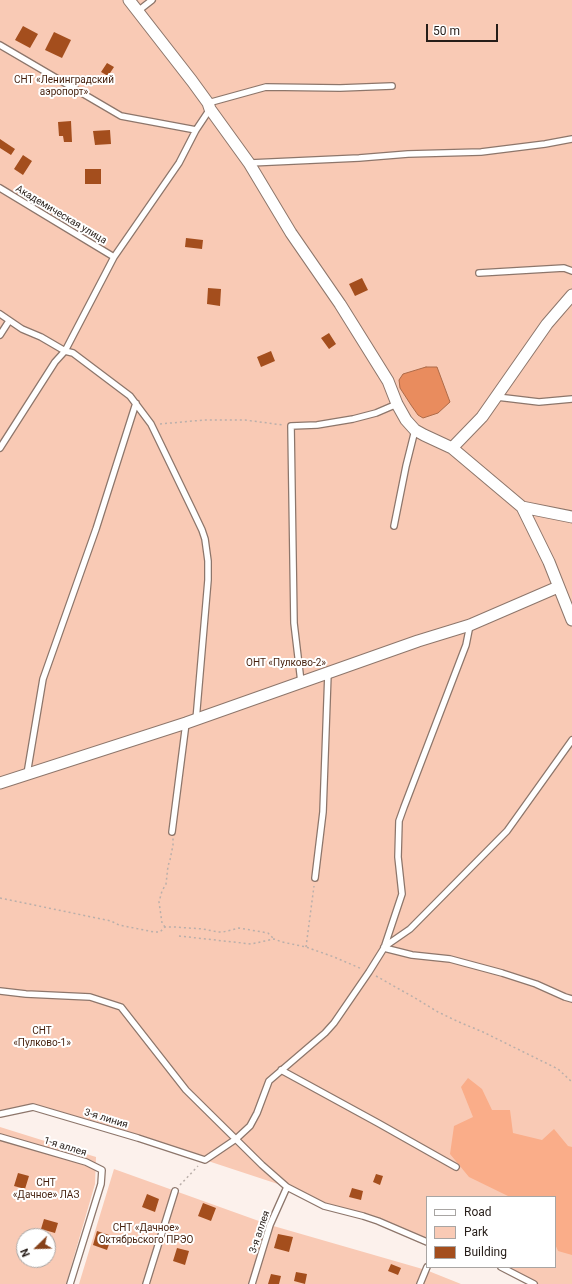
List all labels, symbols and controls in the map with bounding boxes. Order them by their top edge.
scale bar [428,16,500,42]
text: 50 m [433,24,460,38]
park label: СНТ «Ленинградский аэропорт» [14,74,114,98]
street label: Академическая улица [13,183,109,247]
park label: ОНТ «Пулково-2» [246,657,326,669]
park label: СНТ «Пулково-1» [13,1025,71,1048]
street label: 3-я линия [83,1107,129,1131]
street label: 1-я аллея [42,1135,88,1159]
park label: СНТ «Дачное» ЛАЗ [13,1177,79,1200]
legend [426,1196,556,1268]
text: Road [464,1205,492,1219]
street label: 3-я аллея [247,1209,273,1255]
park label: СНТ «Дачное» Октябрьского ПРЭО [99,1222,193,1246]
text: Park [464,1225,488,1239]
north arrow [16,1228,56,1268]
text: Building [464,1245,507,1259]
text: N [18,1246,33,1259]

